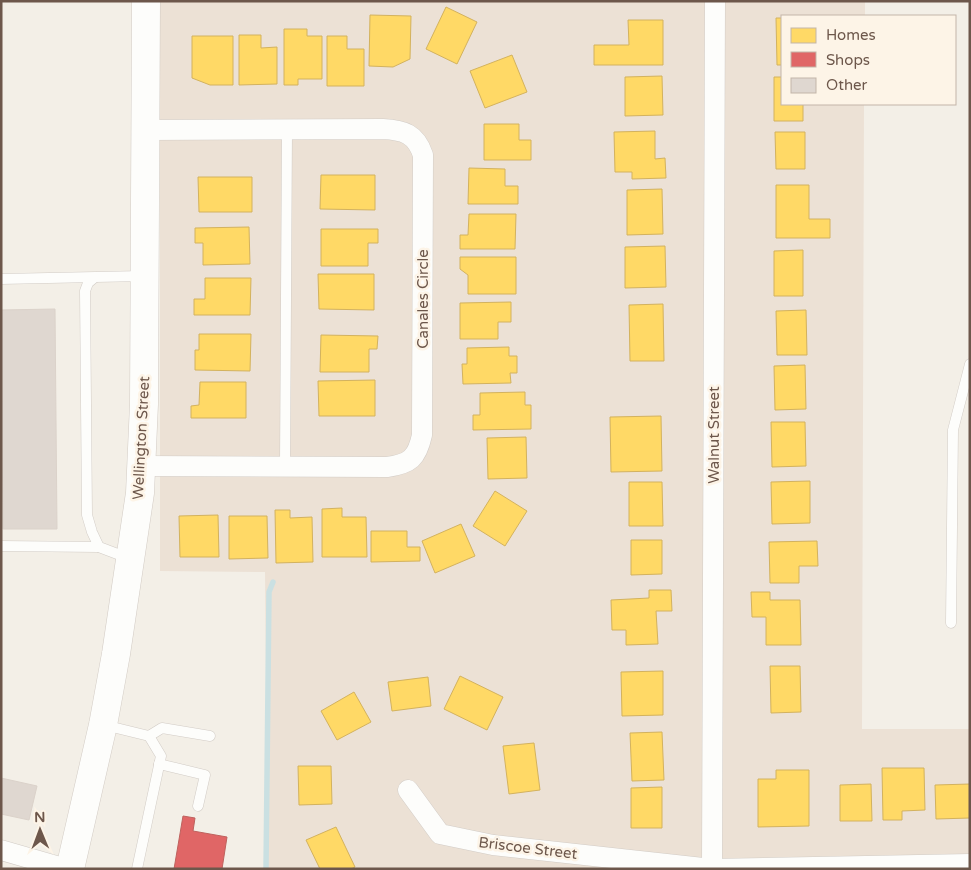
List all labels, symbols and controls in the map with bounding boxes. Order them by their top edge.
legend [781,15,956,105]
text: Homes [826,26,876,44]
text: Shops [826,51,870,69]
text: Other [826,76,868,94]
street label: Canales Circle [414,249,432,349]
street label: Wellington Street [129,376,153,500]
street label: Walnut Street [705,386,723,484]
north arrow [15,805,65,855]
text: N [34,809,46,826]
street label: Briscoe Street [478,833,579,863]

